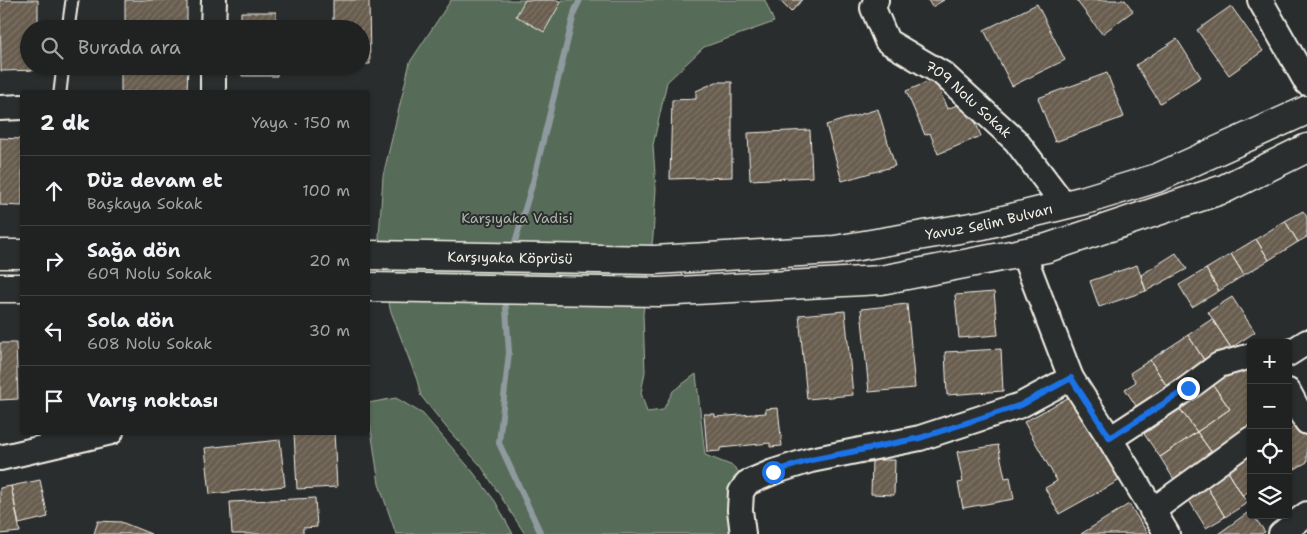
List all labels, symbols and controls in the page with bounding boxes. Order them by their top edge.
search box [20,20,370,75]
icon: search [38,34,66,62]
text: Burada ara [78,35,181,60]
street label: 709 Nolu Sokak [922,57,1016,142]
text: 2 dk [40,109,90,137]
text: Yaya · 150 m [252,112,350,133]
text: Düz devam et [87,168,223,193]
icon: ahead [40,177,68,205]
text: 100 m [302,180,350,201]
text: Başkaya Sokak [87,193,203,214]
street label: Yavuz Selim Bulvarı [924,199,1055,244]
park label: Karşıyaka Vadisi [461,209,573,227]
text: Sağa dön [87,238,180,263]
icon: right [40,247,68,275]
street label: Karşıyaka Köprüsü [447,247,573,268]
text: 20 m [309,250,350,271]
text: 609 Nolu Sokak [87,263,212,284]
text: Sola dön [87,308,174,333]
icon: left [40,317,68,345]
text: 30 m [309,320,350,341]
text: 608 Nolu Sokak [87,333,212,354]
map controls [1247,339,1292,519]
button: + [1247,339,1292,384]
route end [1177,377,1200,400]
button: − [1247,384,1292,429]
icon: arrive [40,387,68,415]
text: Varış noktası [87,388,218,413]
button: locate [1247,429,1292,474]
route start [762,461,785,484]
button: layers [1247,474,1292,519]

